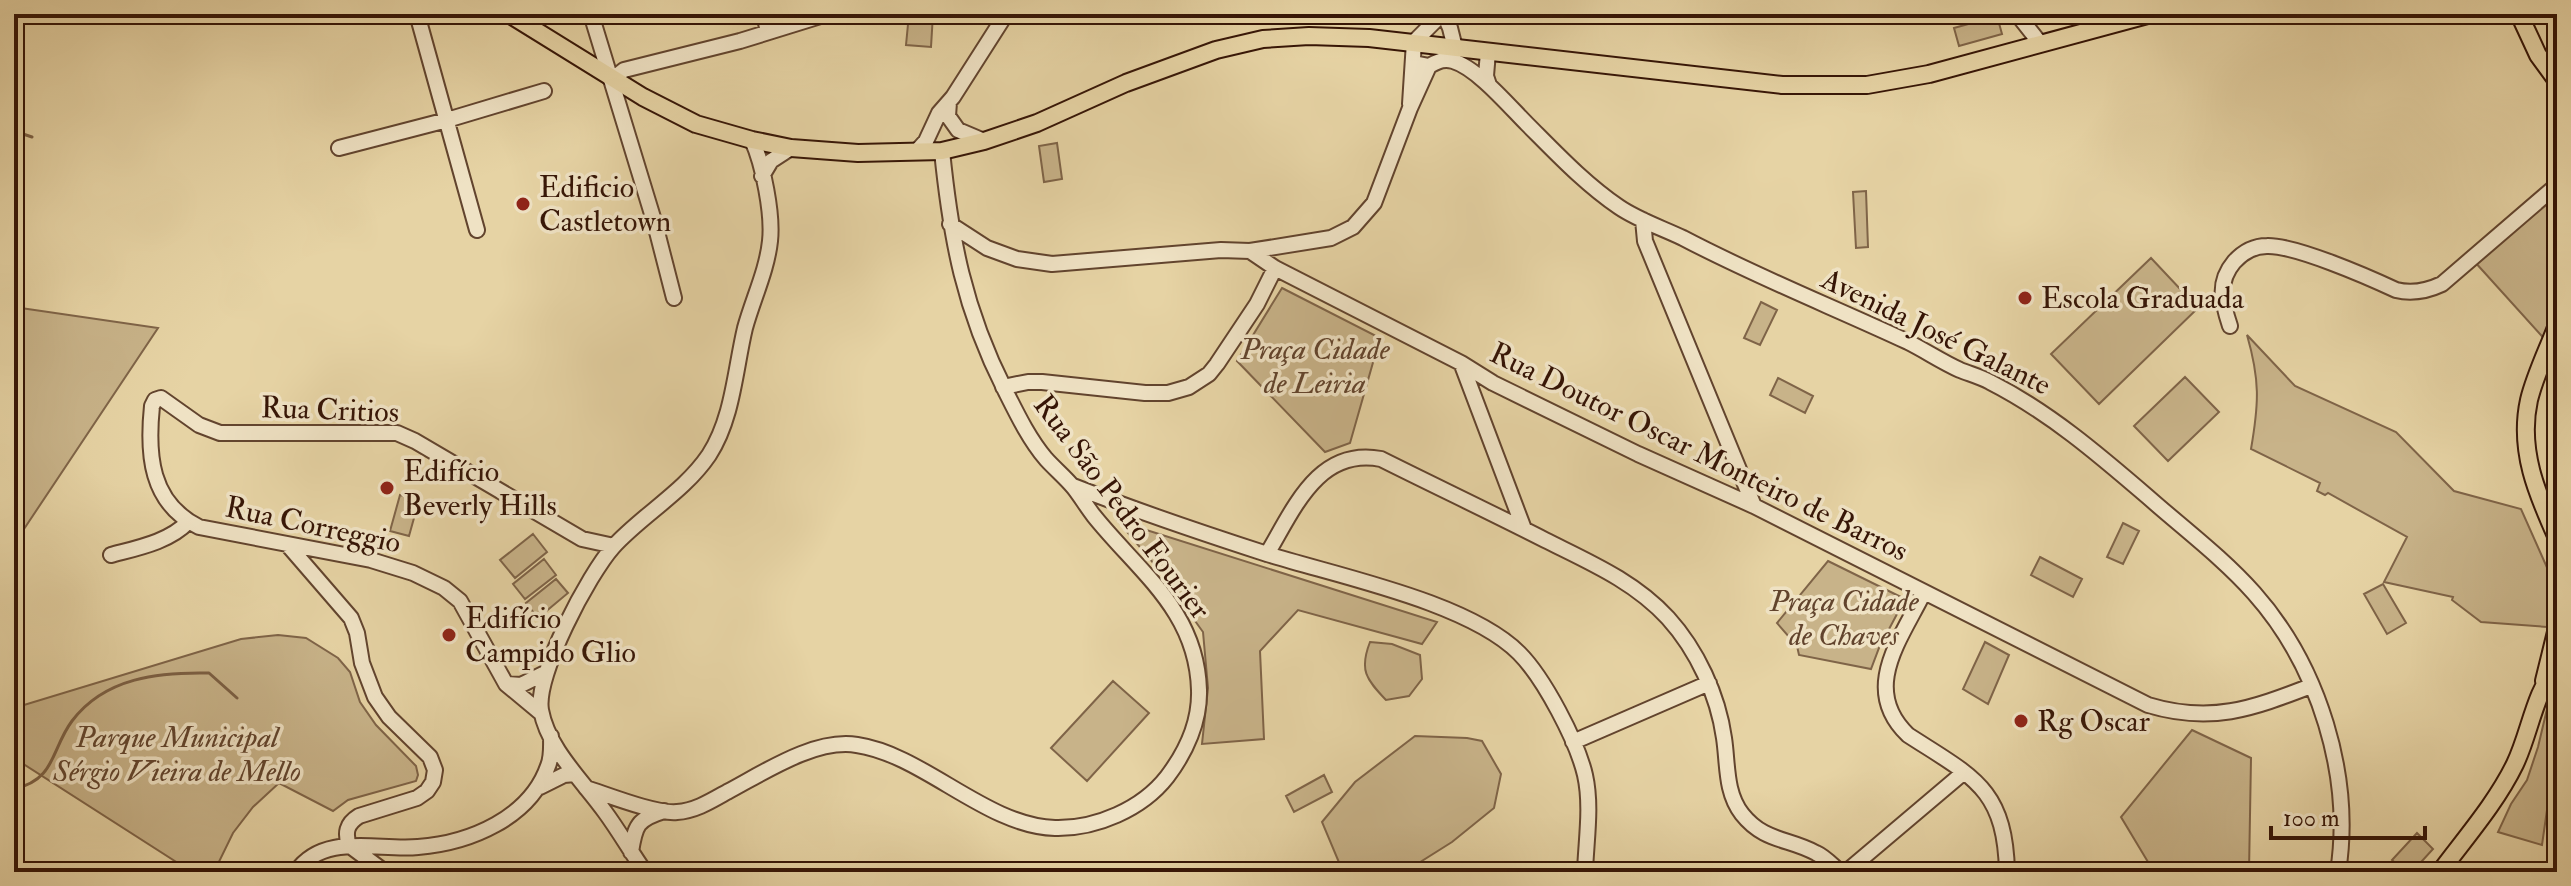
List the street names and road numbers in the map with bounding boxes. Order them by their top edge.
street label: Avenida José Galante [1814,260,2057,404]
street label: Rua Doutor Oscar Monteiro de Barros [1484,334,1914,570]
street label: Rua São Pedro Fourier [1025,387,1219,627]
street label: Rua Critios [260,389,400,431]
street label: Rua Correggio [222,488,404,562]

